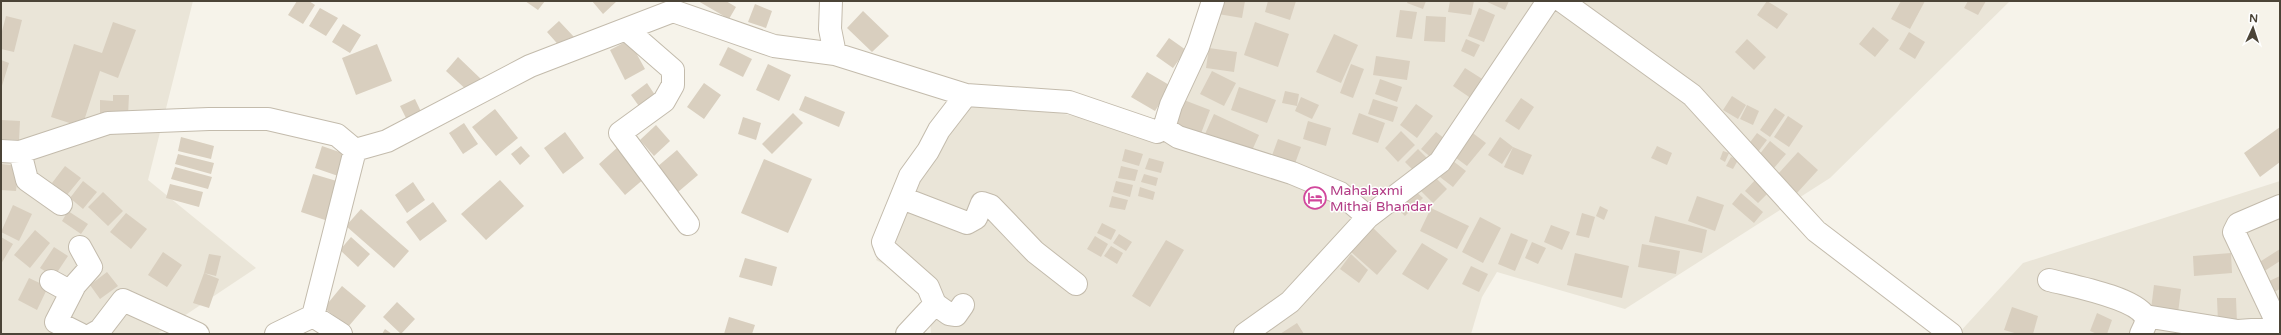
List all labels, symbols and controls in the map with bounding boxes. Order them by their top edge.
north arrow [2233,8,2273,48]
text: N [2249,12,2258,25]
place label: Mahalaxmi Mithai Bhandar [1330,182,1433,215]
hotel icon: Mahalaxmi Mithai Bhandar [1302,185,1328,211]

